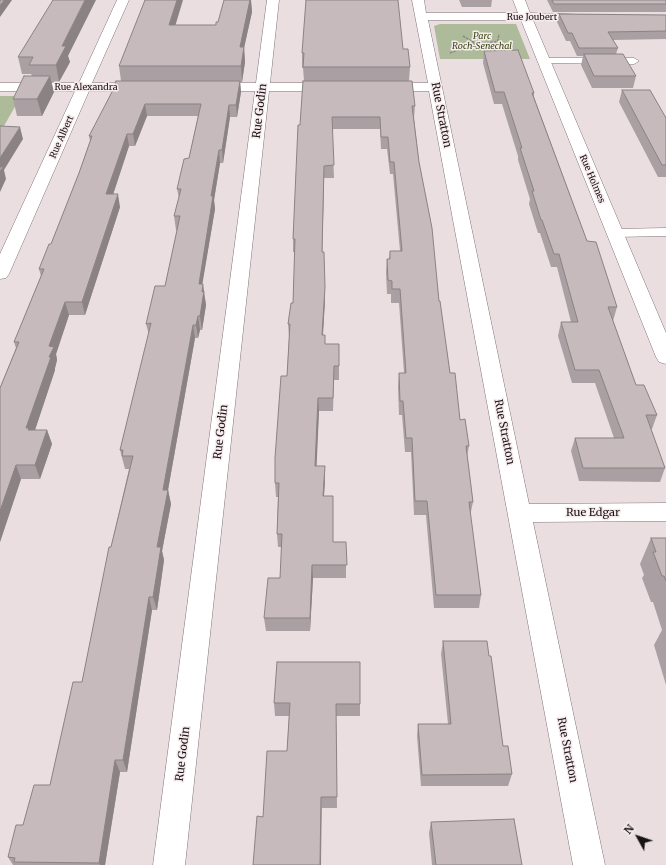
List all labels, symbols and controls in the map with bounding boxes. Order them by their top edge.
street label: Rue Joubert [507,12,557,22]
park label: Parc Roch-Senechal [452,31,512,52]
street label: Rue Stratton [428,81,454,149]
street label: Rue Alexandra [55,82,117,92]
street label: Rue Godin [250,83,270,139]
street label: Rue Albert [48,114,76,160]
street label: Rue Holmes [577,153,607,205]
street label: Rue Stratton [491,398,517,466]
street label: Rue Godin [211,404,231,460]
street label: Rue Edgar [566,506,620,520]
street label: Rue Stratton [554,716,580,784]
street label: Rue Godin [173,726,193,782]
north arrow [618,817,658,857]
text: N [621,821,637,837]

